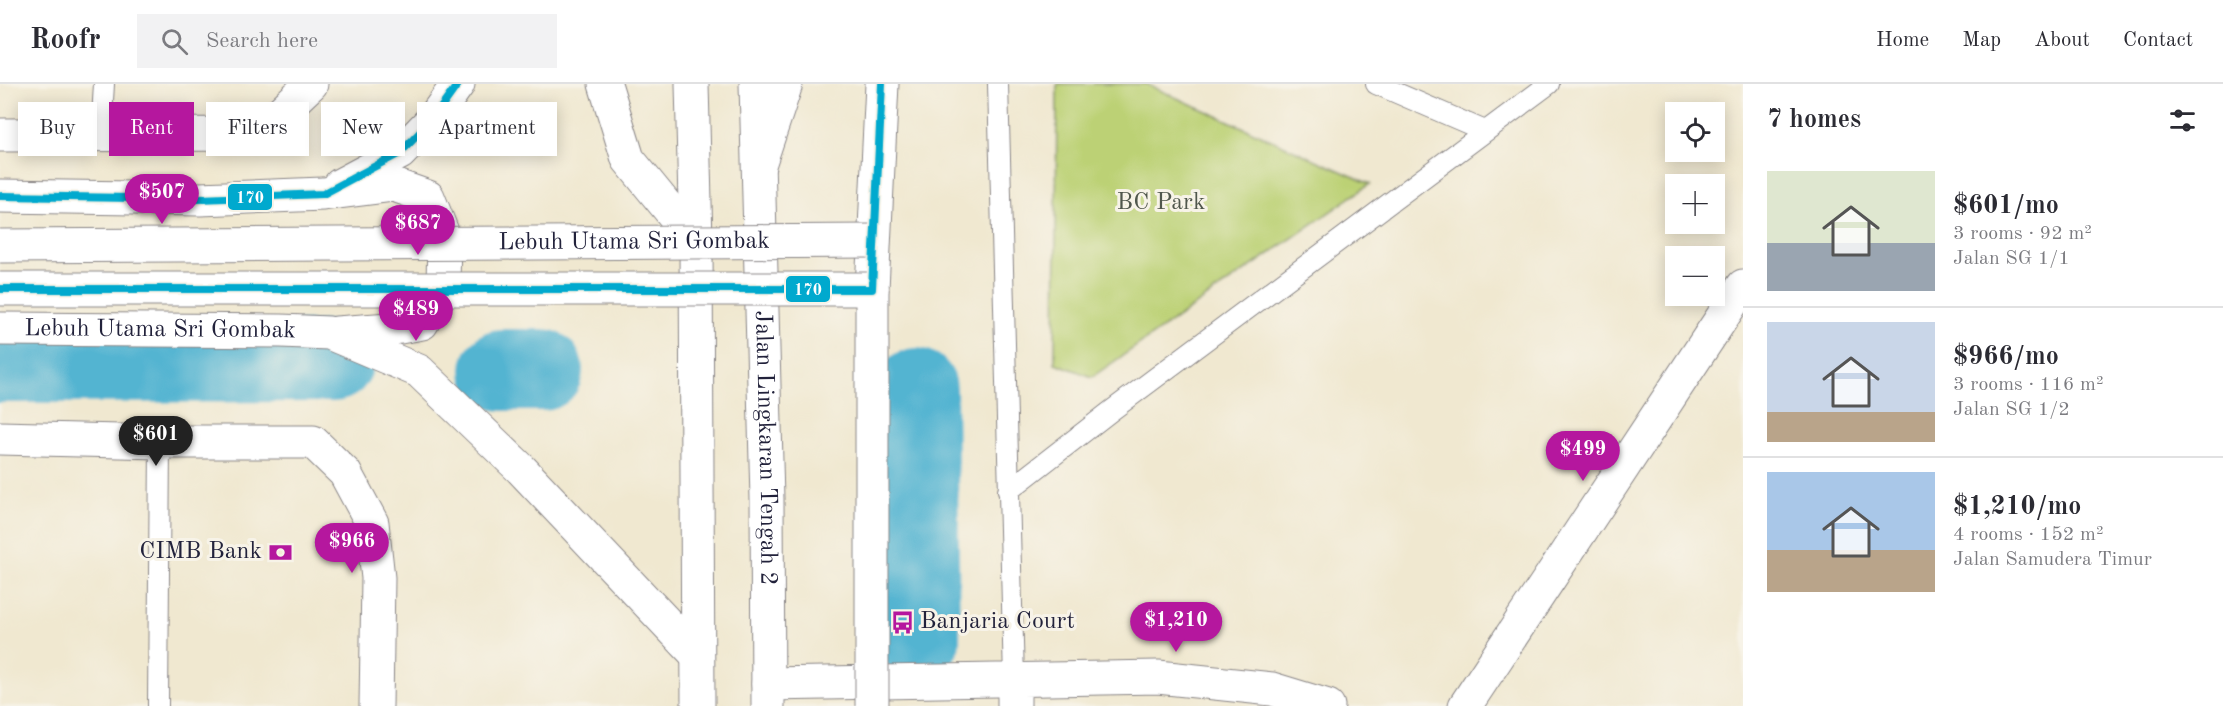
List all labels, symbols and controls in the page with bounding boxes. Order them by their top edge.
search box [137,14,557,68]
icon: search [158,25,191,58]
text: Roofr [30,27,101,55]
text: Search here [206,30,318,52]
text: Home [1876,30,1929,51]
text: Map [1962,30,2001,51]
text: About [2034,30,2090,51]
text: Contact [2123,30,2193,51]
chip: Buy [18,102,97,156]
chip: Rent [109,102,194,156]
chip: Filters [206,102,309,156]
chip: New [321,102,405,156]
chip: Apartment [417,102,557,156]
map controls [1665,102,1725,306]
button: locate [1665,102,1725,162]
icon: filters [2166,104,2199,137]
text: 7 homes [1767,107,1861,133]
pin: $507 [126,174,198,225]
button: + [1665,174,1725,234]
text: $507 [139,183,185,203]
line badge: 170 [227,183,273,211]
text: 170 [236,191,264,207]
park label: BC Park [1117,191,1205,215]
text: $601/mo [1953,193,2059,219]
icon: home [1815,195,1887,267]
pin: $687 [382,205,454,256]
text: $687 [395,214,441,234]
text: 3 rooms · 92 m² [1953,224,2092,244]
street label: Lebuh Utama Sri Gombak [498,230,770,255]
button: − [1665,246,1725,306]
text: Jalan SG 1/1 [1953,249,2070,269]
line badge: 170 [785,275,831,303]
text: 170 [794,283,822,299]
pin: $489 [380,291,452,342]
text: $489 [393,300,439,320]
street label: Jalan Lingkaran Tengah 2 [750,310,779,586]
street label: Lebuh Utama Sri Gombak [24,317,296,344]
text: $966/mo [1953,344,2059,370]
icon: home [1815,346,1887,418]
text: 3 rooms · 116 m² [1953,375,2103,395]
text: Jalan SG 1/2 [1953,400,2070,420]
pin: $601 [120,416,192,467]
text: $601 [133,425,179,445]
pin: $499 [1547,431,1619,482]
text: $499 [1560,440,1606,460]
text: $1,210/mo [1953,494,2081,520]
icon: home [1815,496,1887,568]
pin: $966 [316,523,388,574]
text: 4 rooms · 152 m² [1953,525,2103,545]
text: $966 [329,532,375,552]
bank icon: CIMB Bank [267,539,293,565]
place label: CIMB Bank [139,540,262,564]
text: Jalan Samudera Timur [1953,550,2152,570]
pin: $1,210 [1127,602,1225,653]
bus stop icon: Banjaria Court [889,609,915,635]
place label: Banjaria Court [920,610,1075,634]
text: $1,210 [1144,611,1208,631]

